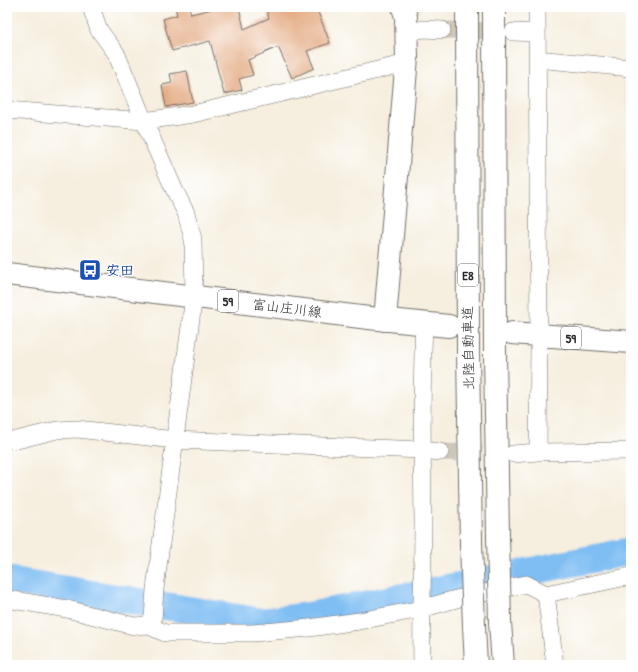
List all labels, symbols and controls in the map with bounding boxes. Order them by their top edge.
bus stop icon: 安田 [77,257,103,283]
place label: 安田 [106,260,134,279]
road number: E8 [458,264,478,286]
road number: 59 [218,290,238,312]
street label: 富山庄川線 [251,294,323,321]
street label: 北陸自動車道 [457,306,478,390]
road number: 59 [561,327,581,349]

